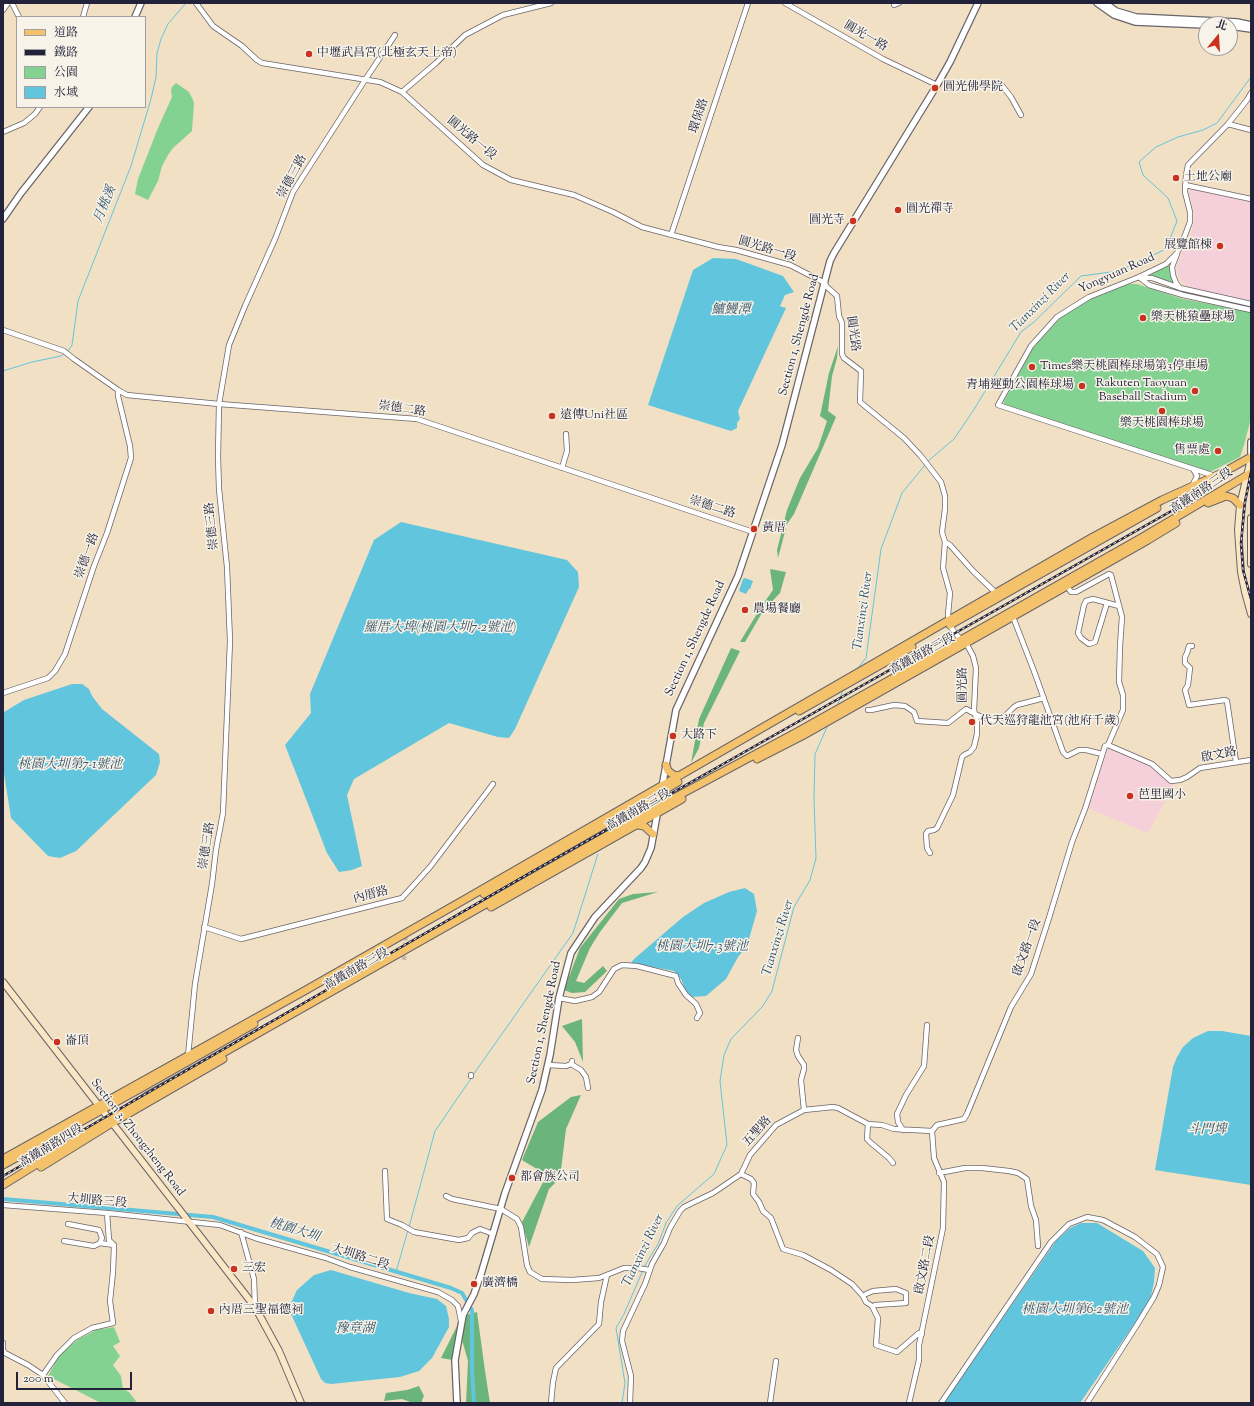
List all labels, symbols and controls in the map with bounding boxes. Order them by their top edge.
legend [16,16,146,108]
north arrow [1198,16,1238,56]
text: 北 [1214,16,1229,35]
street label: 圓光一路 [841,19,889,55]
text: 道路 [54,24,78,42]
text: 鐵路 [54,44,78,62]
place label: 中壢武昌宮(北極玄天上帝) [317,47,457,61]
marker: 中壢武昌宮(北極玄天上帝) [304,49,314,59]
text: 公園 [54,64,78,82]
place label: 圓光佛學院 [943,81,1003,95]
marker: 圓光佛學院 [930,83,940,93]
text: 水域 [54,84,78,102]
street label: 環保路 [688,97,712,135]
street label: 圓光路一段 [443,114,499,164]
street label: 崇德三路 [275,153,311,201]
place label: 土地公廟 [1184,171,1232,185]
marker: 土地公廟 [1171,173,1181,183]
water label: 月桃溪 [91,184,121,226]
place label: 圓光禪寺 [906,203,954,217]
marker: 圓光禪寺 [893,205,903,215]
place label: 圓光寺 [809,214,845,228]
marker: 圓光寺 [848,216,858,226]
street label: 圓光路一段 [736,234,798,266]
place label: 展覽館棟 [1164,239,1212,253]
marker: 展覽館棟 [1215,241,1225,251]
street label: Yongyuan Road [1077,251,1157,297]
water label: Tianxinzi River [1008,270,1074,336]
street label: Section 1, Shengde Road [777,272,823,398]
water label: 鱸鰻潭 [712,303,750,319]
place label: 樂天桃猿壘球場 [1151,311,1235,325]
marker: 樂天桃猿壘球場 [1138,313,1148,323]
street label: 圓光路 [842,315,862,353]
place label: Times樂天桃園棒球場第3停車場 [1040,360,1208,374]
marker: Times樂天桃園棒球場第3停車場 [1027,362,1037,372]
place label: Rakuten Taoyuan Baseball Stadium [1096,377,1187,405]
place label: 青埔運動公園棒球場 [966,379,1074,393]
marker: 青埔運動公園棒球場 [1077,381,1087,391]
marker: Rakuten Taoyuan Baseball Stadium [1190,386,1200,396]
street label: 崇德二路 [377,400,427,420]
marker: 樂天桃園棒球場 [1157,406,1167,416]
place label: 遠傳Uni社區 [560,409,628,423]
marker: 遠傳Uni社區 [547,411,557,421]
place label: 樂天桃園棒球場 [1120,417,1204,431]
place label: 售票處 [1174,444,1210,458]
marker: 售票處 [1213,446,1223,456]
street label: 高鐵南路三段 [1168,466,1236,518]
street label: 崇德二路 [687,494,737,522]
street label: 崇德三路 [203,501,223,551]
place label: 黃厝 [762,522,786,536]
marker: 黃厝 [749,524,759,534]
street label: 崇德一路 [73,531,103,581]
water label: Tianxinzi River [851,571,877,651]
street label: Section 1, Shengde Road [663,579,729,699]
place label: 農場餐廳 [753,603,801,617]
marker: 農場餐廳 [740,605,750,615]
water label: 羅厝大埤(桃園大圳7-2號池) [364,621,516,637]
street label: 高鐵南路三段 [888,631,958,679]
street label: 圓光路 [957,667,971,703]
place label: 代天巡狩龍池宮(池府千歲) [980,715,1120,729]
marker: 代天巡狩龍池宮(池府千歲) [967,717,977,727]
place label: 大路下 [681,729,717,743]
marker: 大路下 [668,731,678,741]
street label: 啟文路 [1200,745,1238,767]
water label: 桃園大圳第7-1號池 [18,758,122,774]
street label: 高鐵南路三段 [604,787,674,835]
place label: 芭里國小 [1138,789,1186,803]
marker: 芭里國小 [1125,791,1135,801]
street label: 崇德三路 [197,821,219,871]
street label: 內厝路 [352,884,390,908]
water label: Tianxinzi River [760,898,798,978]
street label: 啟文路一段 [1011,917,1045,979]
water label: 桃園大圳7-3號池 [656,940,748,956]
street label: 高鐵南路三段 [322,946,392,994]
street label: Section 1, Shengde Road [525,960,565,1086]
place label: 崙頂 [65,1035,89,1049]
marker: 崙頂 [52,1037,62,1047]
street label: Section 3, Zhongzheng Road [87,1077,187,1199]
street label: 五聖路 [741,1114,775,1150]
street label: 高鐵南路四段 [17,1122,87,1172]
water label: 斗門埤 [1188,1123,1226,1139]
place label: 都會族公司 [520,1171,580,1185]
marker: 都會族公司 [507,1173,517,1183]
street label: 大圳路三段 [66,1192,128,1212]
water label: Tianxinzi River [620,1212,668,1290]
water label: 桃園大圳 [267,1216,321,1246]
street label: 啟文路二段 [913,1234,939,1296]
street label: 大圳路二段 [329,1242,391,1274]
place label: 三宏 [242,1262,266,1276]
marker: 三宏 [229,1264,239,1274]
place label: 廣濟橋 [482,1277,518,1291]
marker: 廣濟橋 [469,1279,479,1289]
water label: 桃園大圳第6-2號池 [1022,1303,1128,1319]
place label: 內厝三聖福德祠 [219,1304,303,1318]
marker: 內厝三聖福德祠 [206,1306,216,1316]
water label: 豫章湖 [336,1322,374,1338]
scale bar [18,1364,134,1390]
text: 200 m [23,1370,54,1388]

